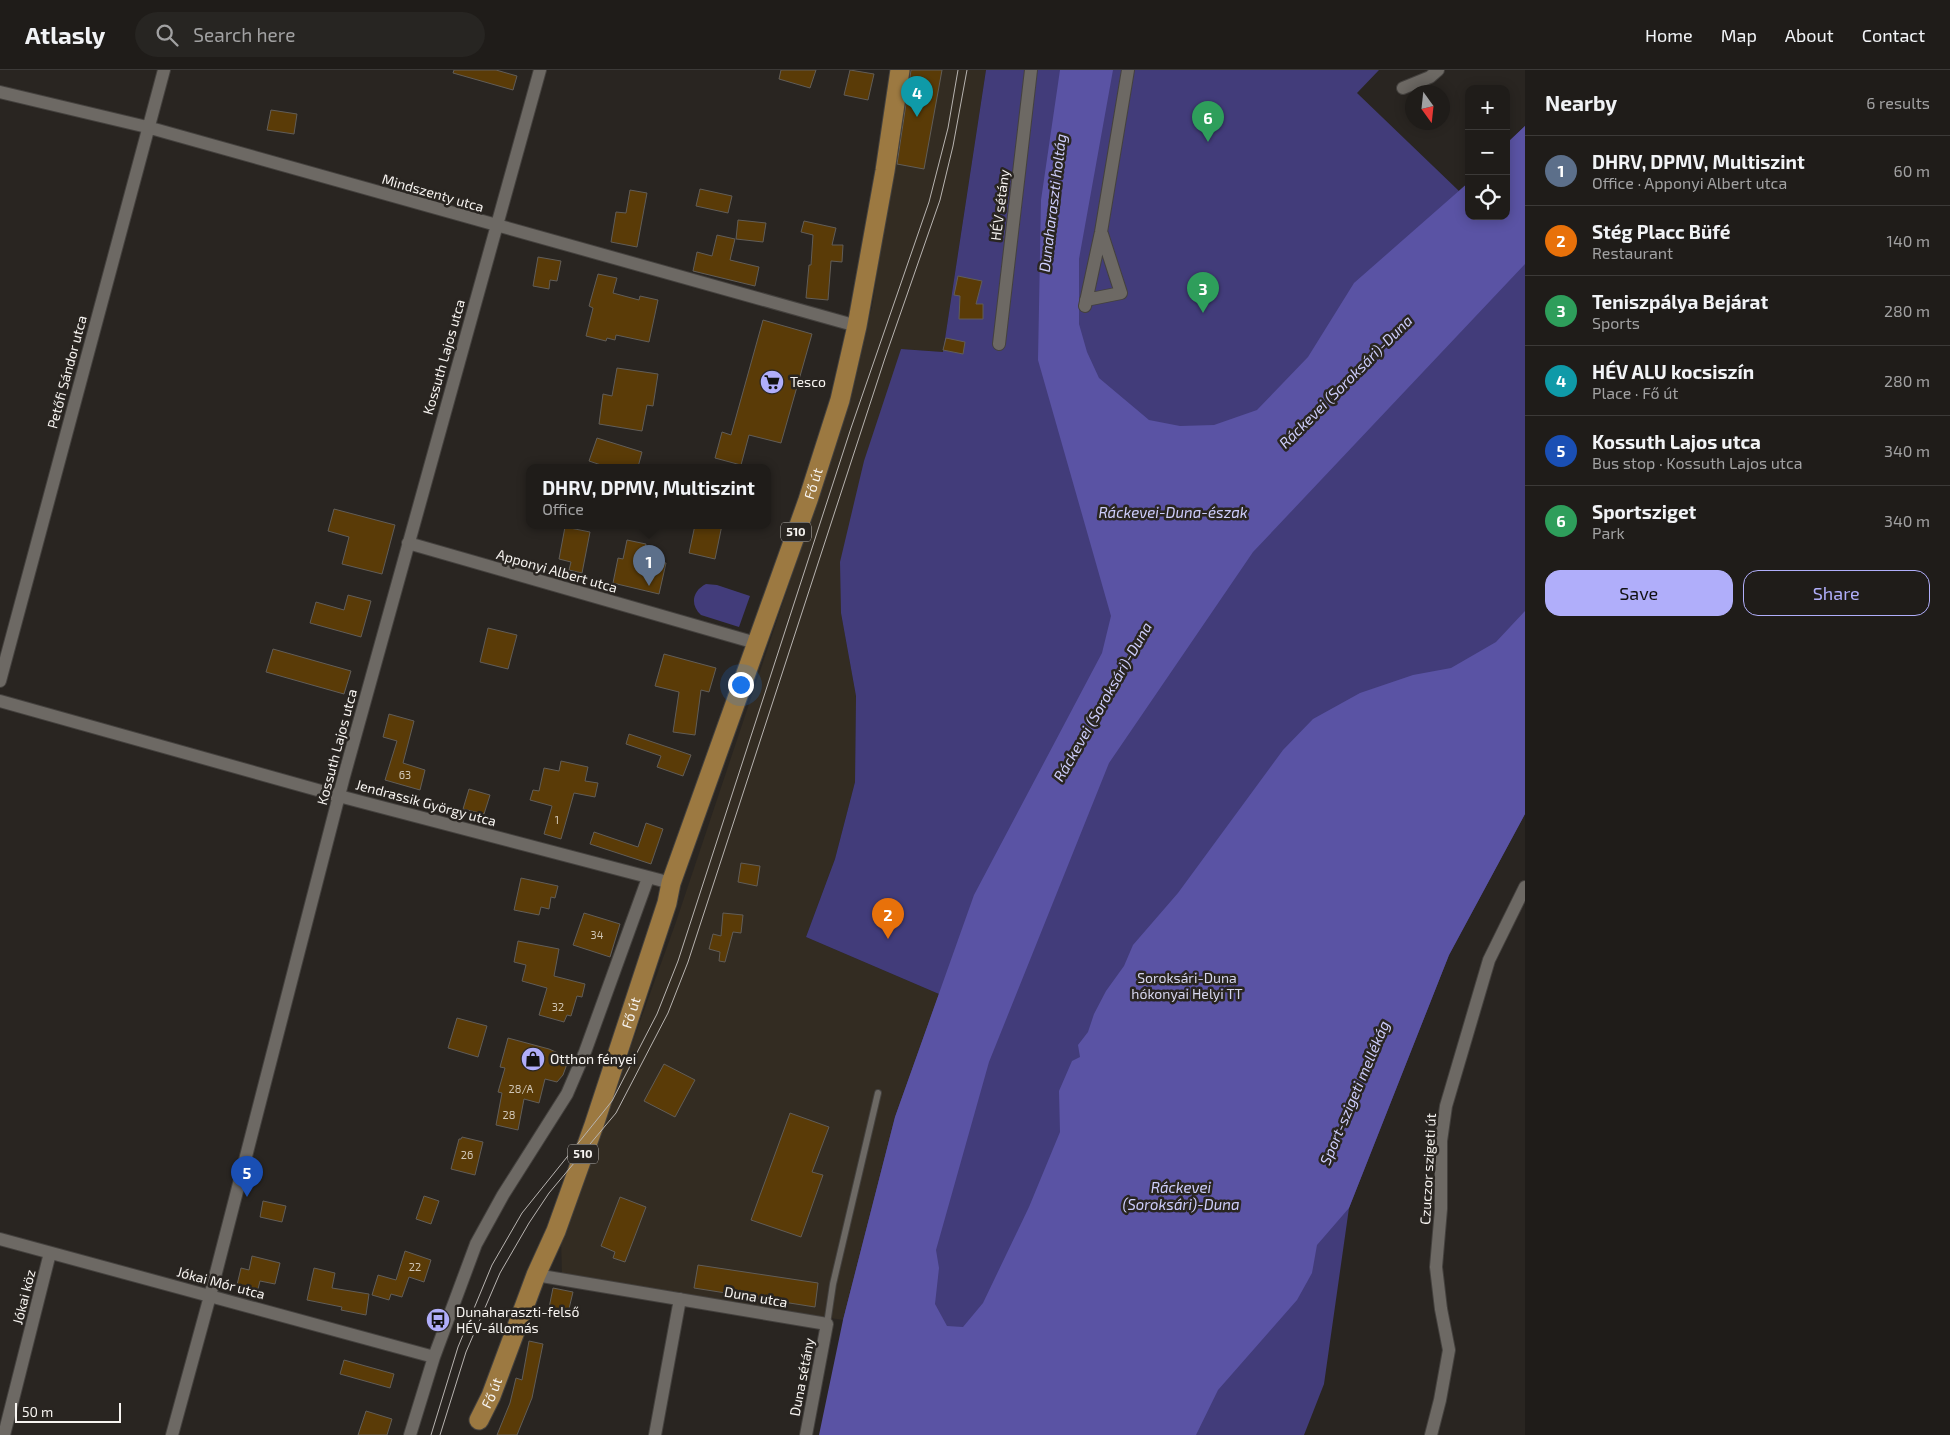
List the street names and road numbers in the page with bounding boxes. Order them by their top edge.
street label: HÉV sétány [987,168,1012,242]
street label: Mindszenty utca [380,170,486,215]
street label: Kossuth Lajos utca [419,297,468,417]
street label: Petőfi Sándor utca [43,313,90,430]
street label: Fő út [800,466,826,501]
road number: 510 [781,522,811,542]
street label: Apponyi Albert utca [495,545,620,596]
street label: Kossuth Lajos utca [313,687,360,807]
street label: Jendrassik György utca [354,776,498,829]
street label: Fő út [617,995,643,1030]
street label: Czuczor szigeti út [1416,1113,1439,1225]
road number: 510 [568,1144,598,1164]
street label: Jókai Mór utca [175,1263,267,1302]
street label: Jókai köz [8,1268,39,1326]
street label: Duna utca [723,1283,789,1310]
street label: Duna sétány [786,1336,818,1418]
street label: Fő út [477,1375,505,1411]

